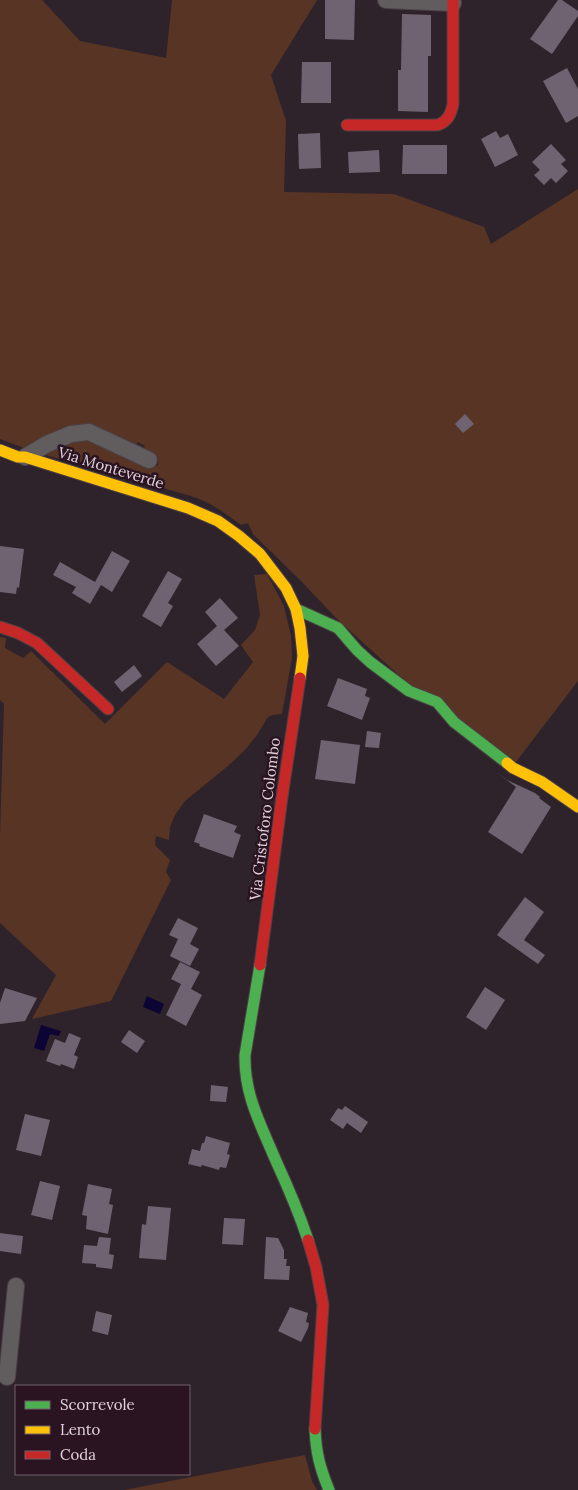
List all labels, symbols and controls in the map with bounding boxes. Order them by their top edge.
street label: Via Monteverde [55,442,166,493]
street label: Via Cristoforo Colombo [245,736,284,902]
legend [15,1385,190,1475]
text: Scorrevole [60,1395,135,1414]
text: Lento [60,1420,101,1439]
text: Coda [60,1445,96,1464]

